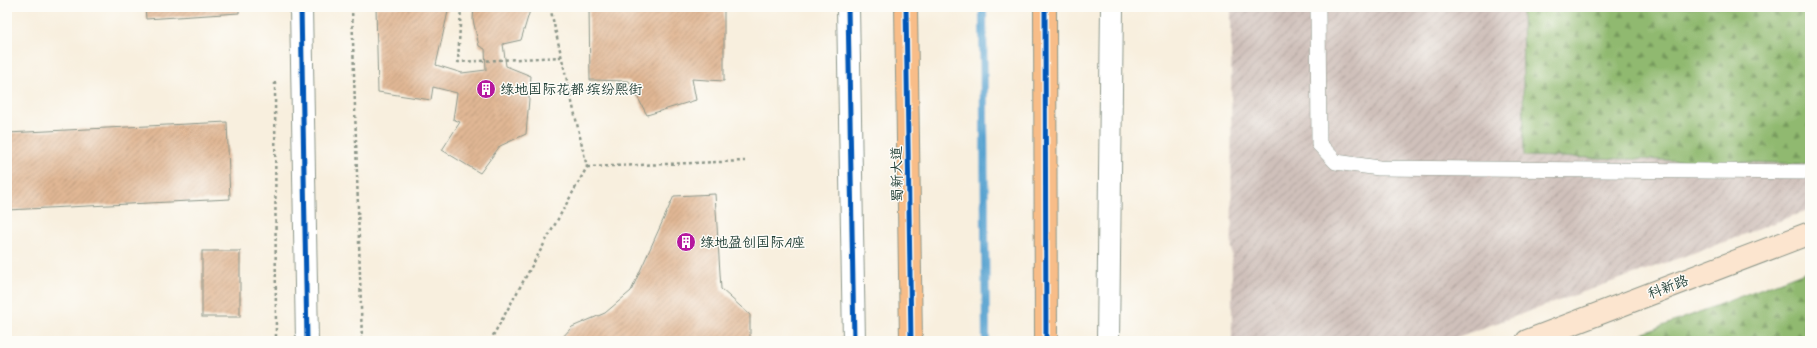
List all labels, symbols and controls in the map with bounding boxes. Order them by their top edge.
building icon: 绿地国际花都·缤纷熙街 [475,78,497,100]
place label: 绿地国际花都·缤纷熙街 [500,81,643,98]
street label: 蜀新大道 [888,146,906,202]
building icon: 绿地盈创国际A座 [675,231,697,253]
place label: 绿地盈创国际A座 [700,234,805,251]
street label: 科新路 [1645,272,1691,302]

